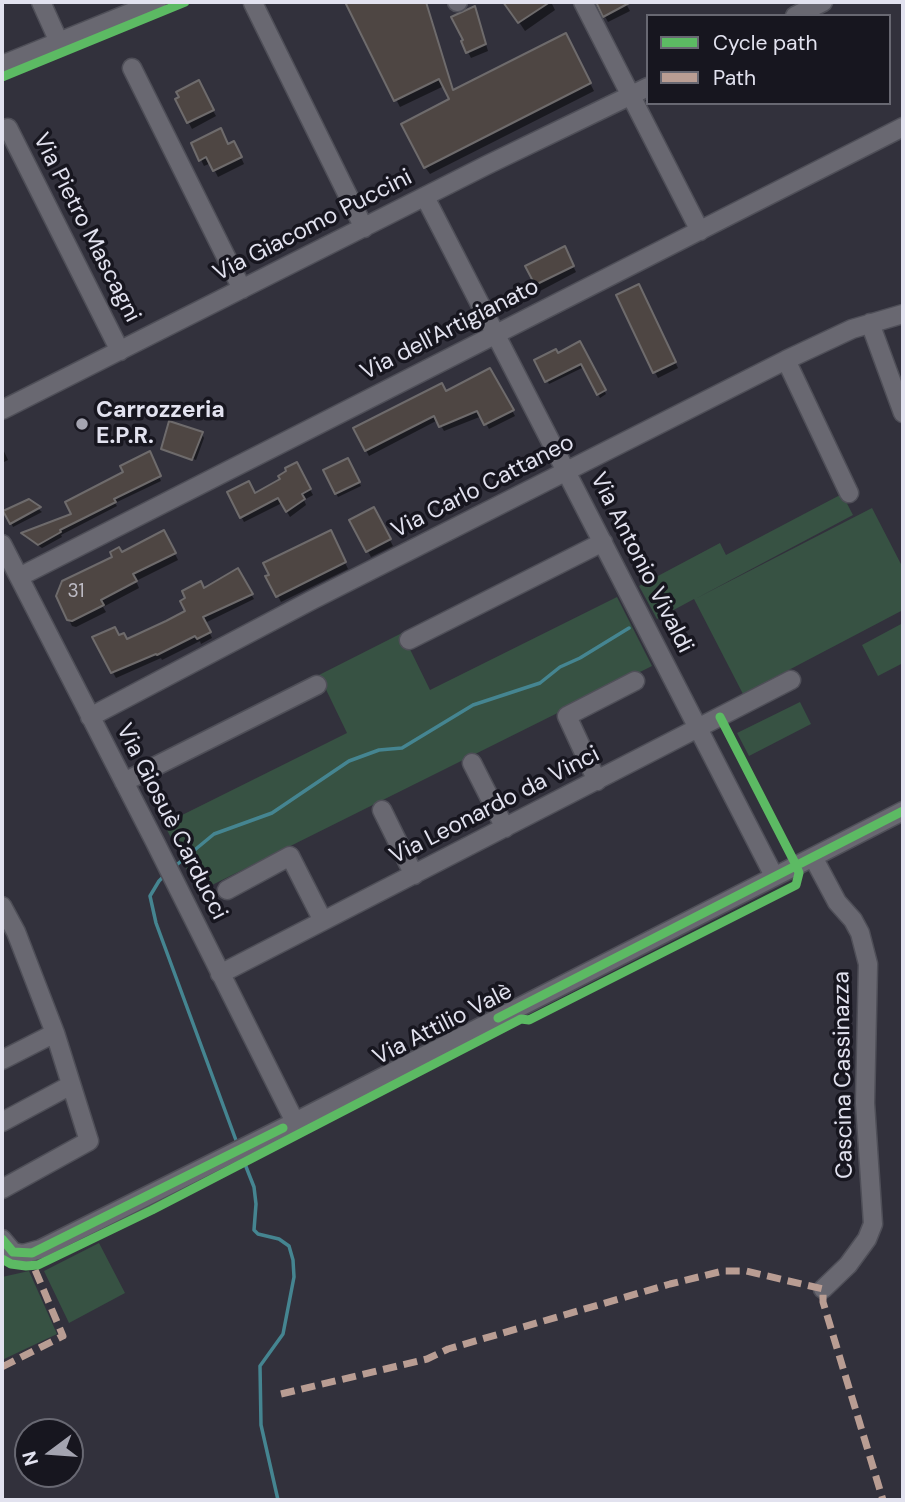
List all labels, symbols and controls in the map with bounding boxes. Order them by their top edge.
legend [646,14,891,105]
text: Cycle path [713,29,818,57]
text: Path [713,64,756,92]
street label: Via Pietro Mascagni [26,129,146,327]
street label: Via Giacomo Puccini [209,164,417,288]
street label: Via dell'Artigianato [356,273,544,387]
place label: Carrozzeria E.P.R. [96,397,225,451]
marker: Carrozzeria E.P.R. [74,416,90,432]
street label: Via Carlo Cattaneo [387,429,579,545]
street label: Via Antonio Vivaldi [584,468,698,658]
house number: 31 [68,581,84,603]
street label: Via Giosuè Carducci [110,719,232,925]
street label: Via Leonardo da Vinci [386,741,604,871]
street label: Cascina Cassinazza [828,971,860,1179]
street label: Via Attilio Valè [369,978,517,1072]
north arrow [14,1418,84,1488]
text: N [16,1448,44,1468]

